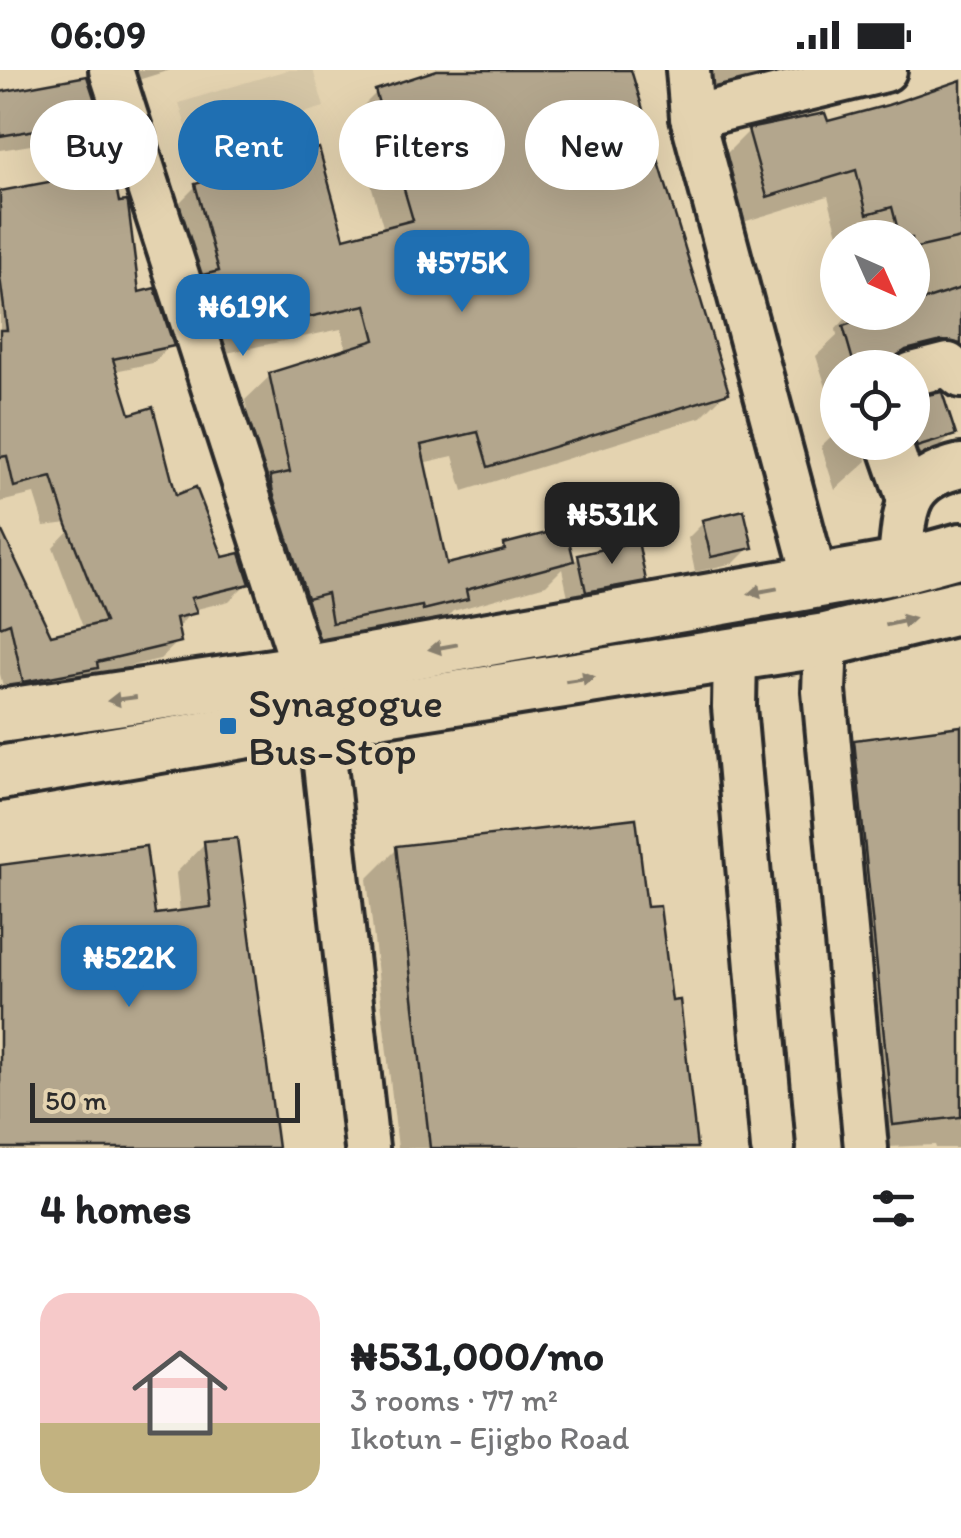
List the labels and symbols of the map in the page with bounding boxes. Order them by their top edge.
north arrow [820,220,930,330]
pin: ₦575K [392,230,532,315]
pin: ₦619K [173,274,313,359]
pin: ₦531K [542,482,682,567]
one-way arrow [747,584,778,599]
one-way arrow [885,614,916,629]
one-way arrow [427,640,458,655]
one-way arrow [565,671,596,686]
place label: Synagogue Bus-Stop [248,677,443,776]
one-way arrow [106,691,137,707]
marker: Synagogue Bus-Stop [217,715,239,737]
pin: ₦522K [59,925,199,1010]
scale bar [30,1078,300,1122]

